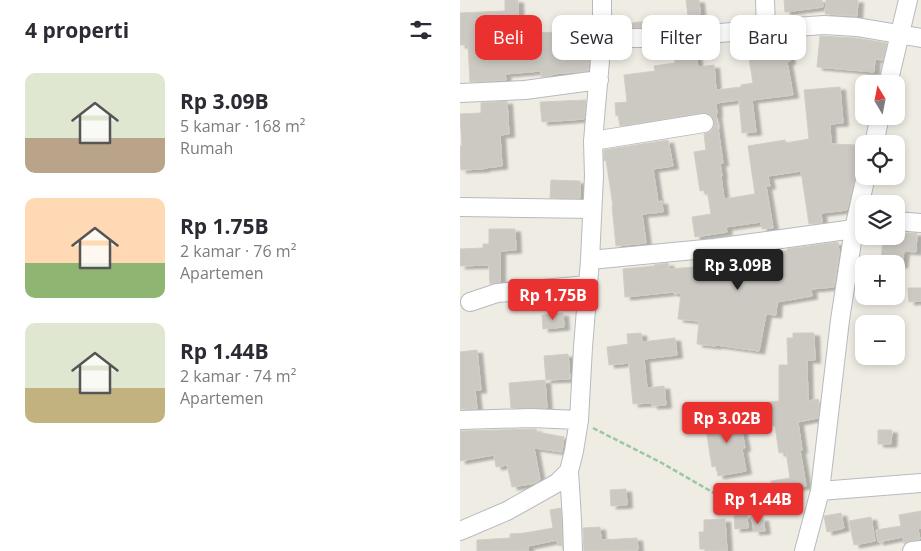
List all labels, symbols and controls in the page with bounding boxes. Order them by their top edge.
chip: Beli [475,15,542,60]
chip: Sewa [552,15,632,60]
chip: Filter [642,15,720,60]
chip: Baru [730,15,806,60]
text: 4 properti [25,16,129,44]
icon: filters [407,16,435,44]
north arrow [855,75,905,125]
map controls [855,75,905,365]
text: Rp 3.09B [180,87,269,115]
icon: home [65,93,125,153]
text: 5 kamar · 168 m² [180,115,305,137]
button: locate [855,135,905,185]
text: Rumah [180,137,233,159]
button: layers [855,195,905,245]
text: Rp 1.75B [180,212,269,240]
icon: home [65,218,125,278]
text: 2 kamar · 76 m² [180,240,296,262]
pin: Rp 3.09B [686,248,790,291]
text: Rp 3.09B [704,254,772,276]
button: + [855,255,905,305]
text: Apartemen [180,262,264,284]
pin: Rp 1.75B [501,278,605,321]
text: Rp 1.75B [519,284,587,306]
button: − [855,315,905,365]
text: Rp 1.44B [180,337,269,365]
icon: home [65,343,125,403]
text: 2 kamar · 74 m² [180,365,296,387]
text: Apartemen [180,387,264,409]
pin: Rp 3.02B [675,402,779,444]
text: Rp 3.02B [693,407,761,429]
pin: Rp 1.44B [706,482,810,525]
text: Rp 1.44B [724,488,792,510]

